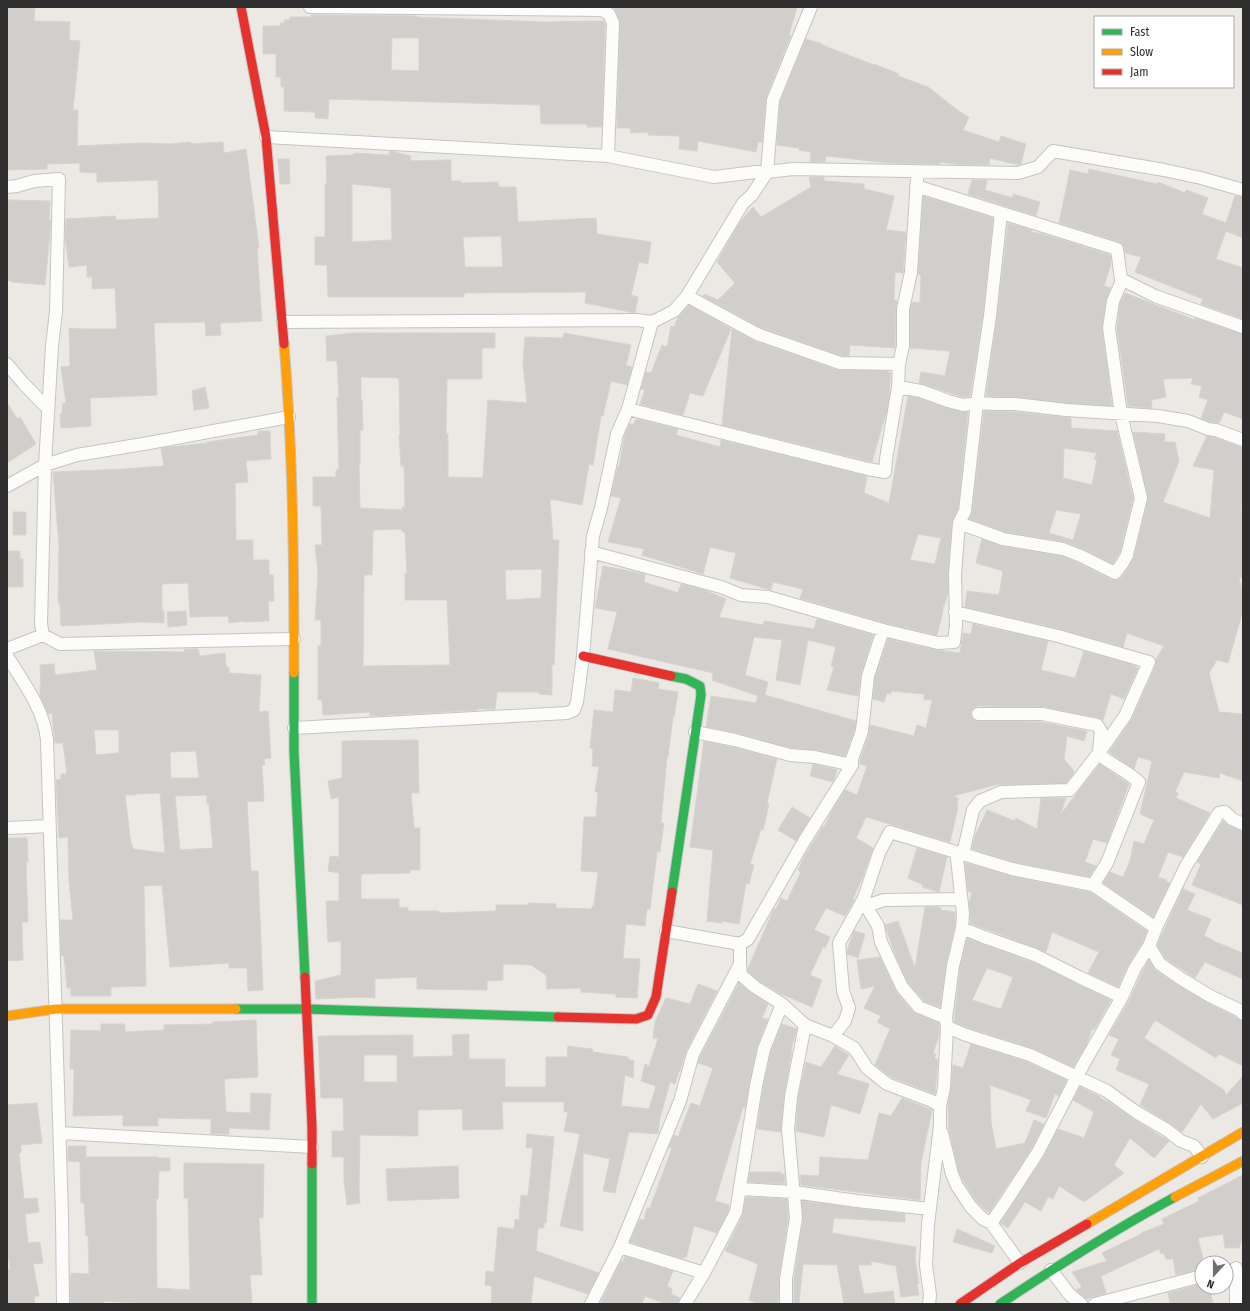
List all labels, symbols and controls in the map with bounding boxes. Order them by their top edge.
legend [1094,16,1234,88]
text: Fast [1130,25,1149,39]
text: Slow [1130,45,1153,59]
text: Jam [1130,65,1148,79]
north arrow [1194,1255,1234,1295]
text: N [1205,1277,1216,1291]

